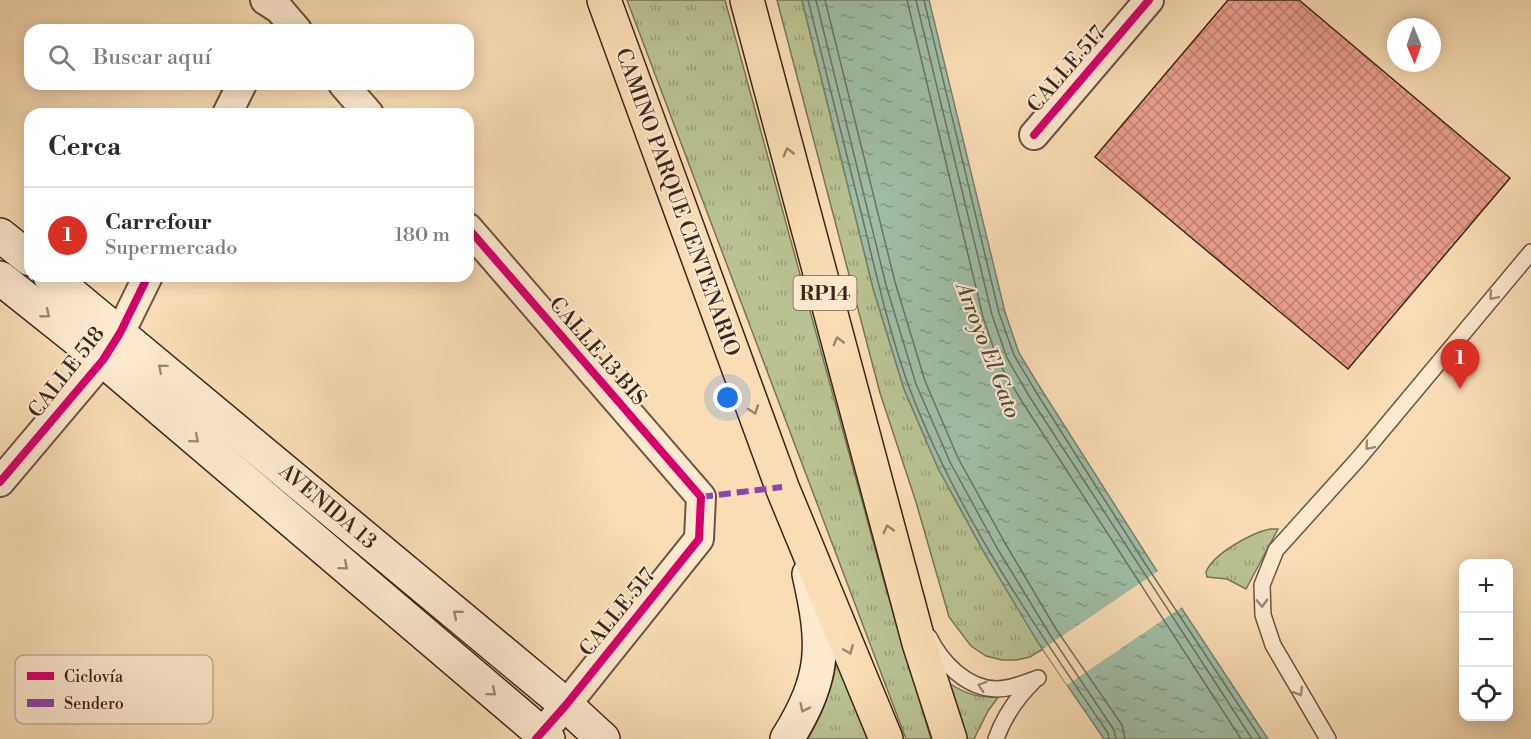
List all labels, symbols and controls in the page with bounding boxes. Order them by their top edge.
north arrow [1387,18,1441,72]
street label: CALLE 517 [1022,21,1112,118]
search box [24,24,474,90]
icon: search [45,41,78,74]
text: Buscar aquí [93,44,211,71]
street label: CAMINO PARQUE CENTENARIO [609,45,745,360]
text: Cerca [48,131,121,163]
one-way arrow [782,147,795,157]
text: Carrefour [105,209,212,236]
text: 1 [63,223,72,248]
text: 180 m [395,223,450,248]
text: Supermercado [105,236,237,261]
road number: RP14 [794,276,856,310]
water label: Arroyo El Gato [949,277,1026,422]
one-way arrow [1490,290,1501,301]
street label: CALLE 13 BIS [543,292,652,411]
one-way arrow [39,307,50,318]
street label: CALLE 518 [23,322,111,424]
one-way arrow [833,336,845,346]
pin: 1 [1440,340,1480,389]
one-way arrow [158,364,169,375]
your location [713,383,742,412]
one-way arrow [747,404,760,415]
one-way arrow [188,432,199,443]
one-way arrow [1365,439,1376,450]
street label: AVENIDA 13 [272,458,382,555]
one-way arrow [883,524,896,534]
one-way arrow [337,558,348,569]
map controls [1459,559,1513,721]
button: + [1459,559,1513,613]
street label: CALLE 517 [574,563,662,662]
one-way arrow [1256,599,1269,608]
one-way arrow [453,610,464,621]
button: − [1459,613,1513,667]
one-way arrow [842,643,854,654]
legend [15,655,213,724]
text: Ciclovía [64,667,124,687]
button: locate [1459,667,1513,721]
one-way arrow [977,680,987,693]
one-way arrow [485,685,496,696]
one-way arrow [1292,686,1304,696]
text: Sendero [64,694,124,714]
one-way arrow [800,702,812,713]

